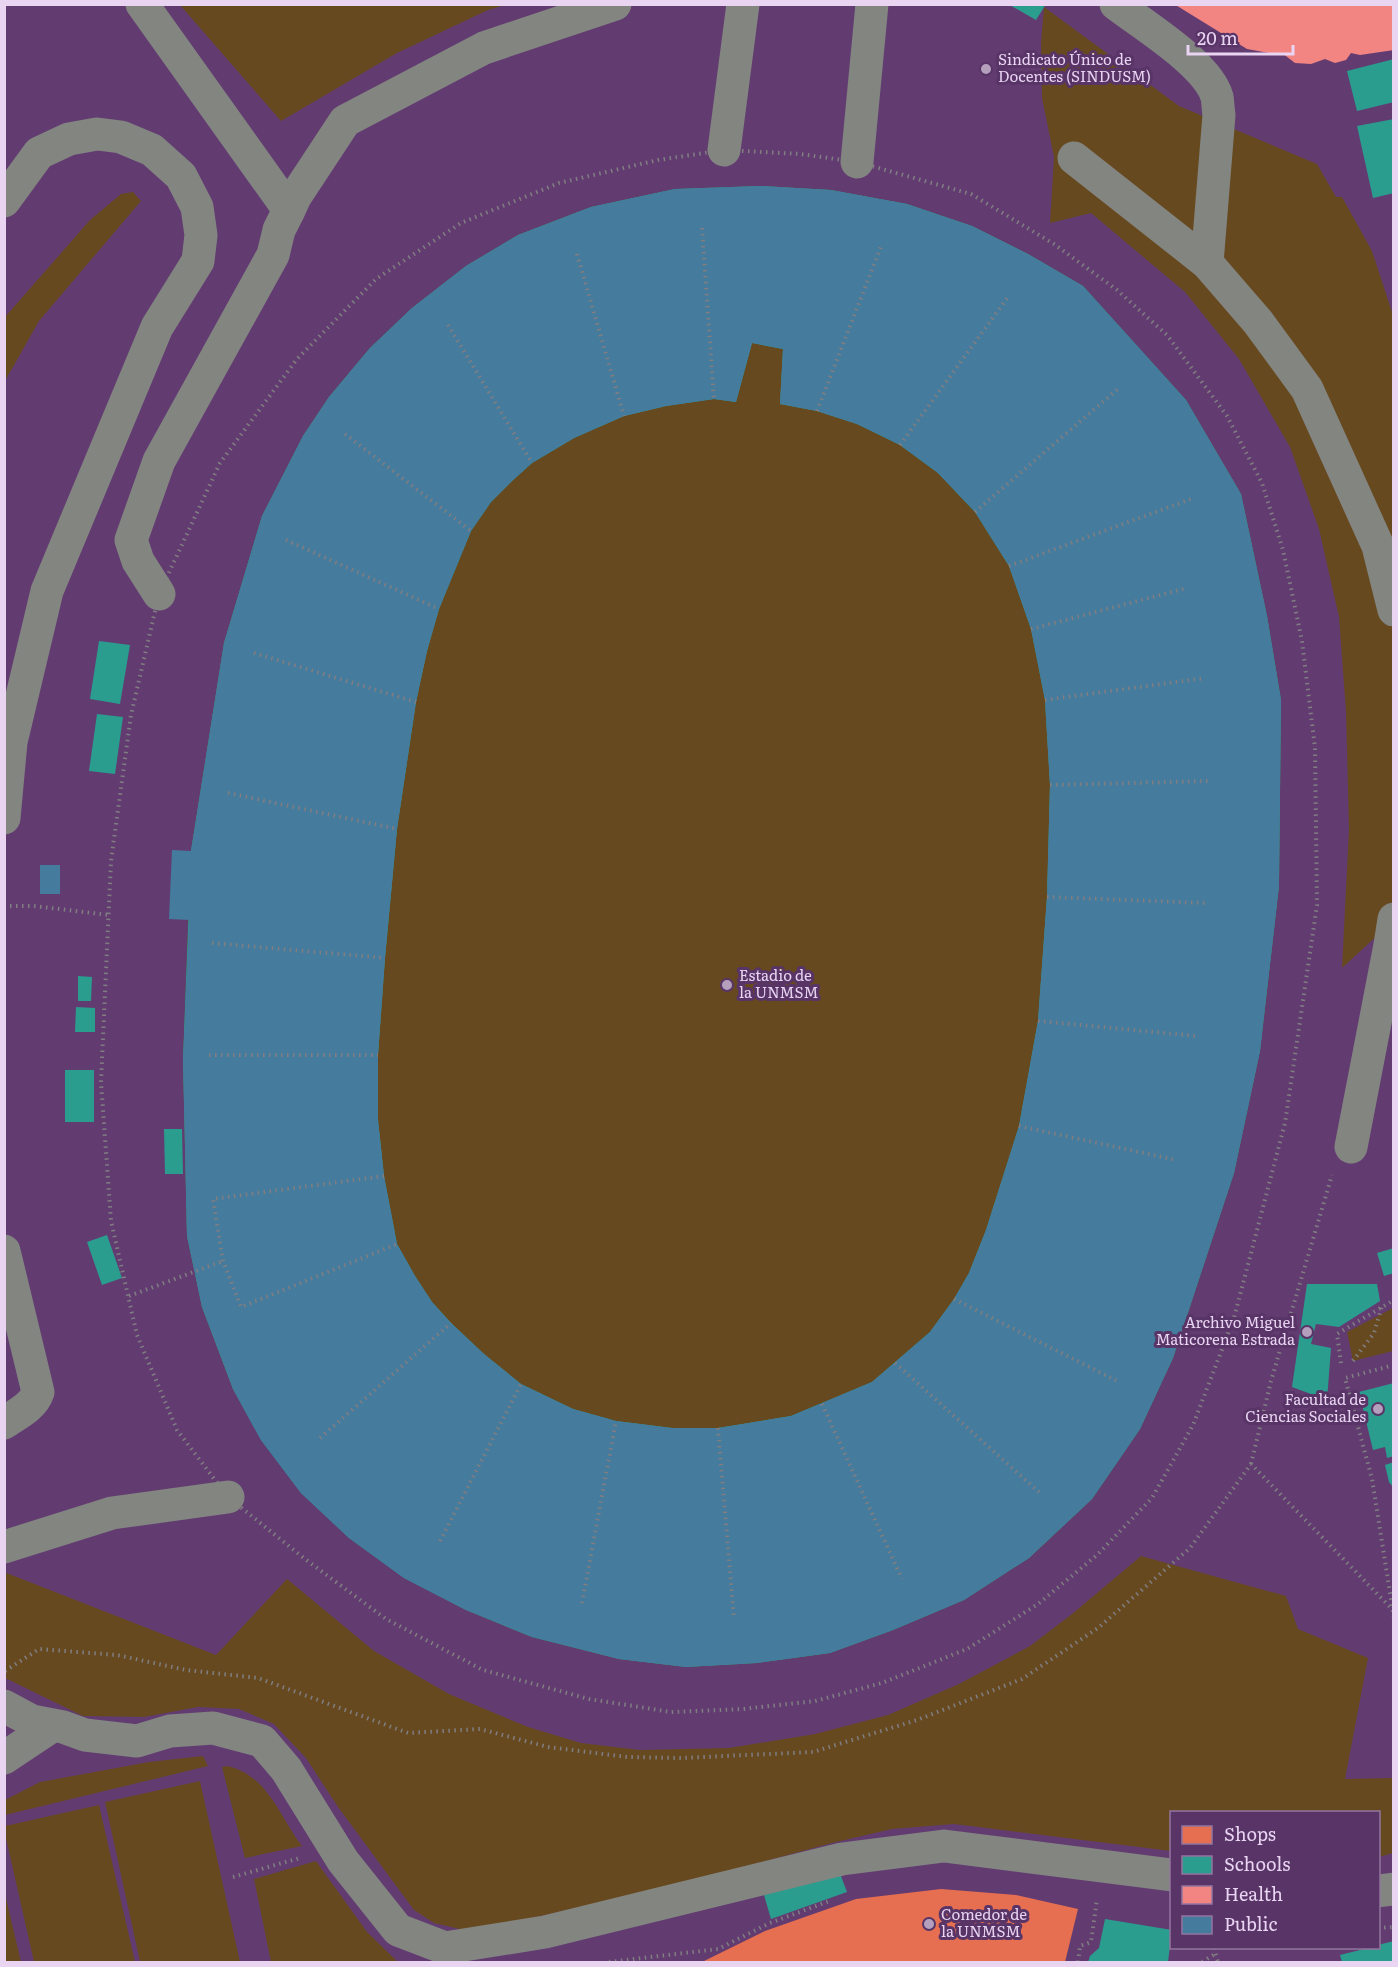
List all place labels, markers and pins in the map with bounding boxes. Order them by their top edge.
place label: Sindicato Único de Docentes (SINDUSM) [998,47,1151,87]
marker: Sindicato Único de Docentes (SINDUSM) [979,62,993,76]
place label: Estadio de la UNMSM [739,963,818,1003]
marker: Estadio de la UNMSM [720,978,734,992]
place label: Archivo Miguel Maticorena Estrada [1156,1310,1296,1350]
marker: Archivo Miguel Maticorena Estrada [1300,1325,1314,1339]
place label: Facultad de Ciencias Sociales [1245,1387,1366,1427]
marker: Facultad de Ciencias Sociales [1371,1402,1385,1416]
place label: Comedor de la UNMSM [941,1902,1027,1942]
marker: Comedor de la UNMSM [922,1917,936,1931]

